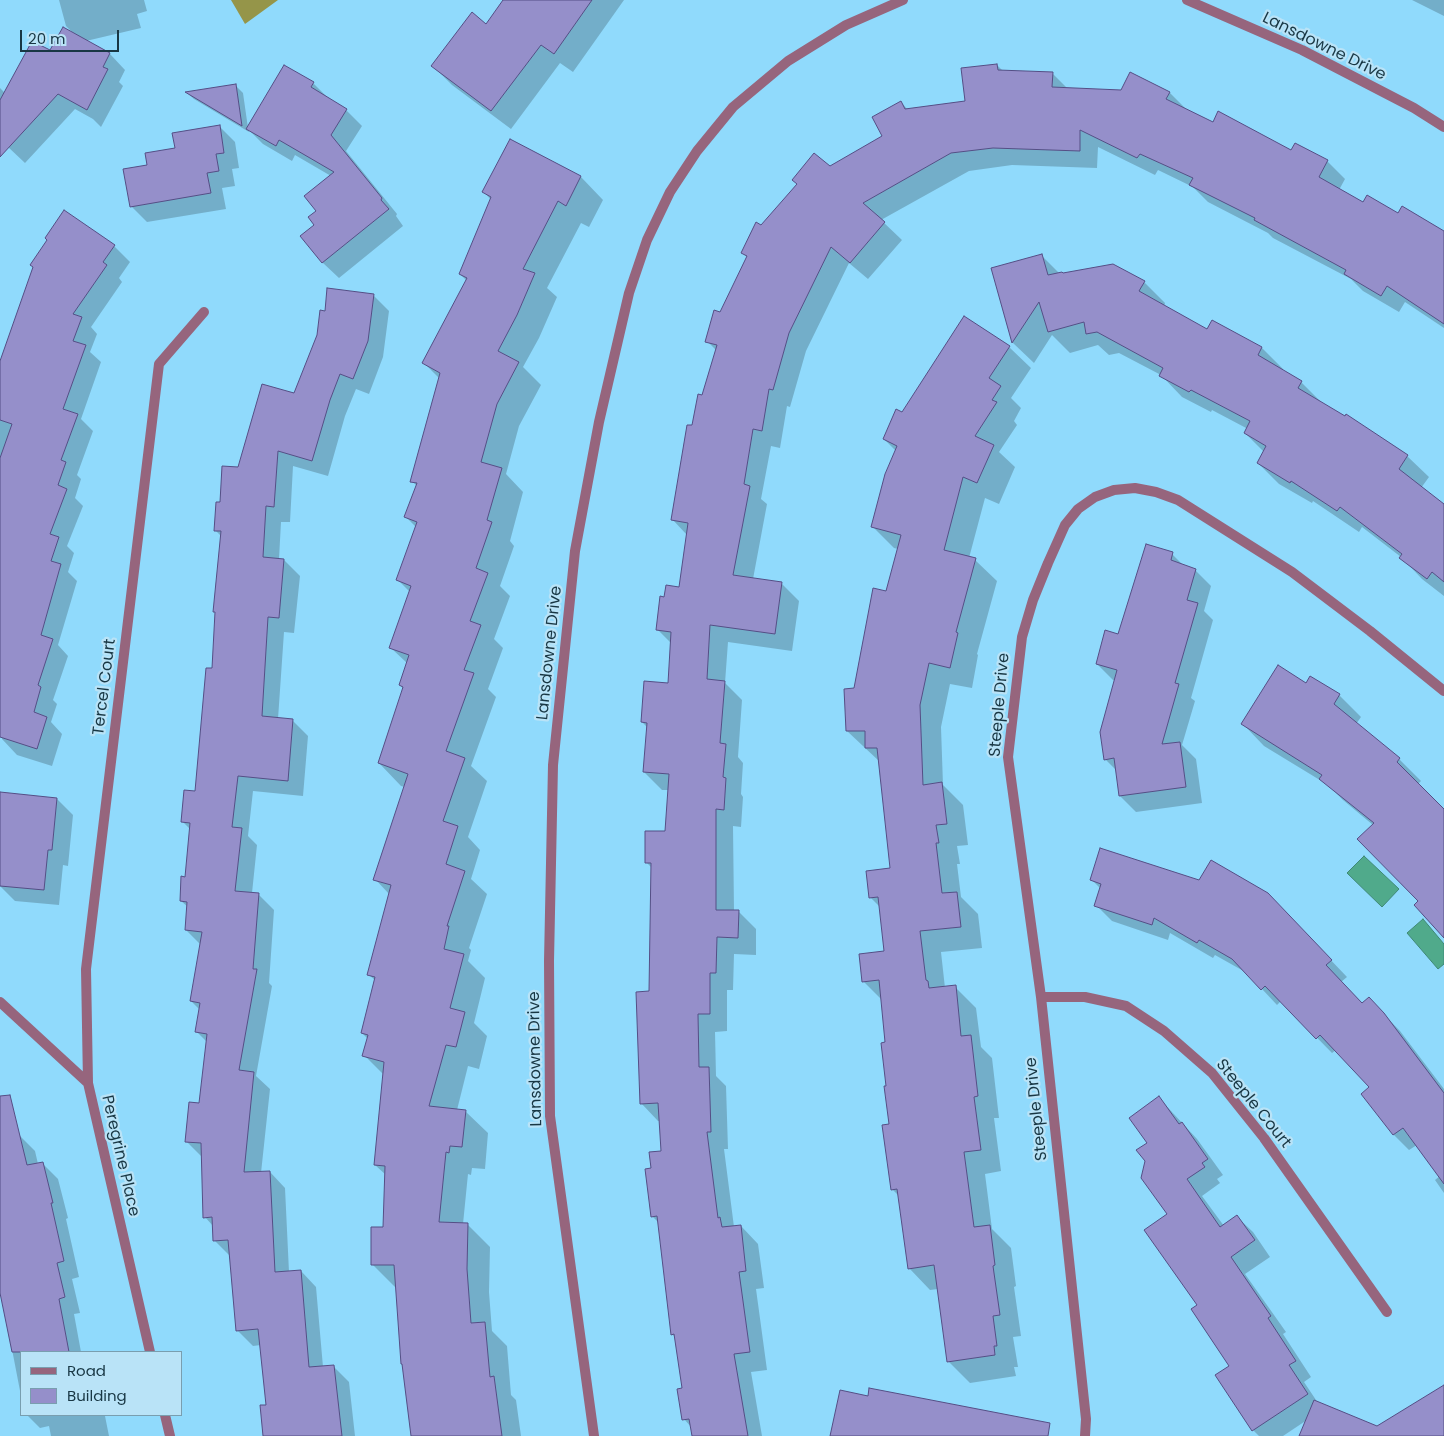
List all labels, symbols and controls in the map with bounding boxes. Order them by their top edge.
street label: Lansdowne Drive [1259,9,1389,85]
scale bar [22,20,121,52]
text: 20 m [28,28,66,49]
street label: Lansdowne Drive [533,585,567,721]
street label: Tercel Court [90,638,120,736]
street label: Steeple Drive [986,652,1014,758]
street label: Lansdowne Drive [525,991,547,1127]
street label: Steeple Drive [1022,1056,1052,1162]
street label: Steeple Court [1211,1056,1295,1152]
street label: Peregrine Place [97,1093,143,1219]
legend [20,1351,182,1416]
text: Road [67,1360,106,1381]
text: Building [67,1385,127,1406]

